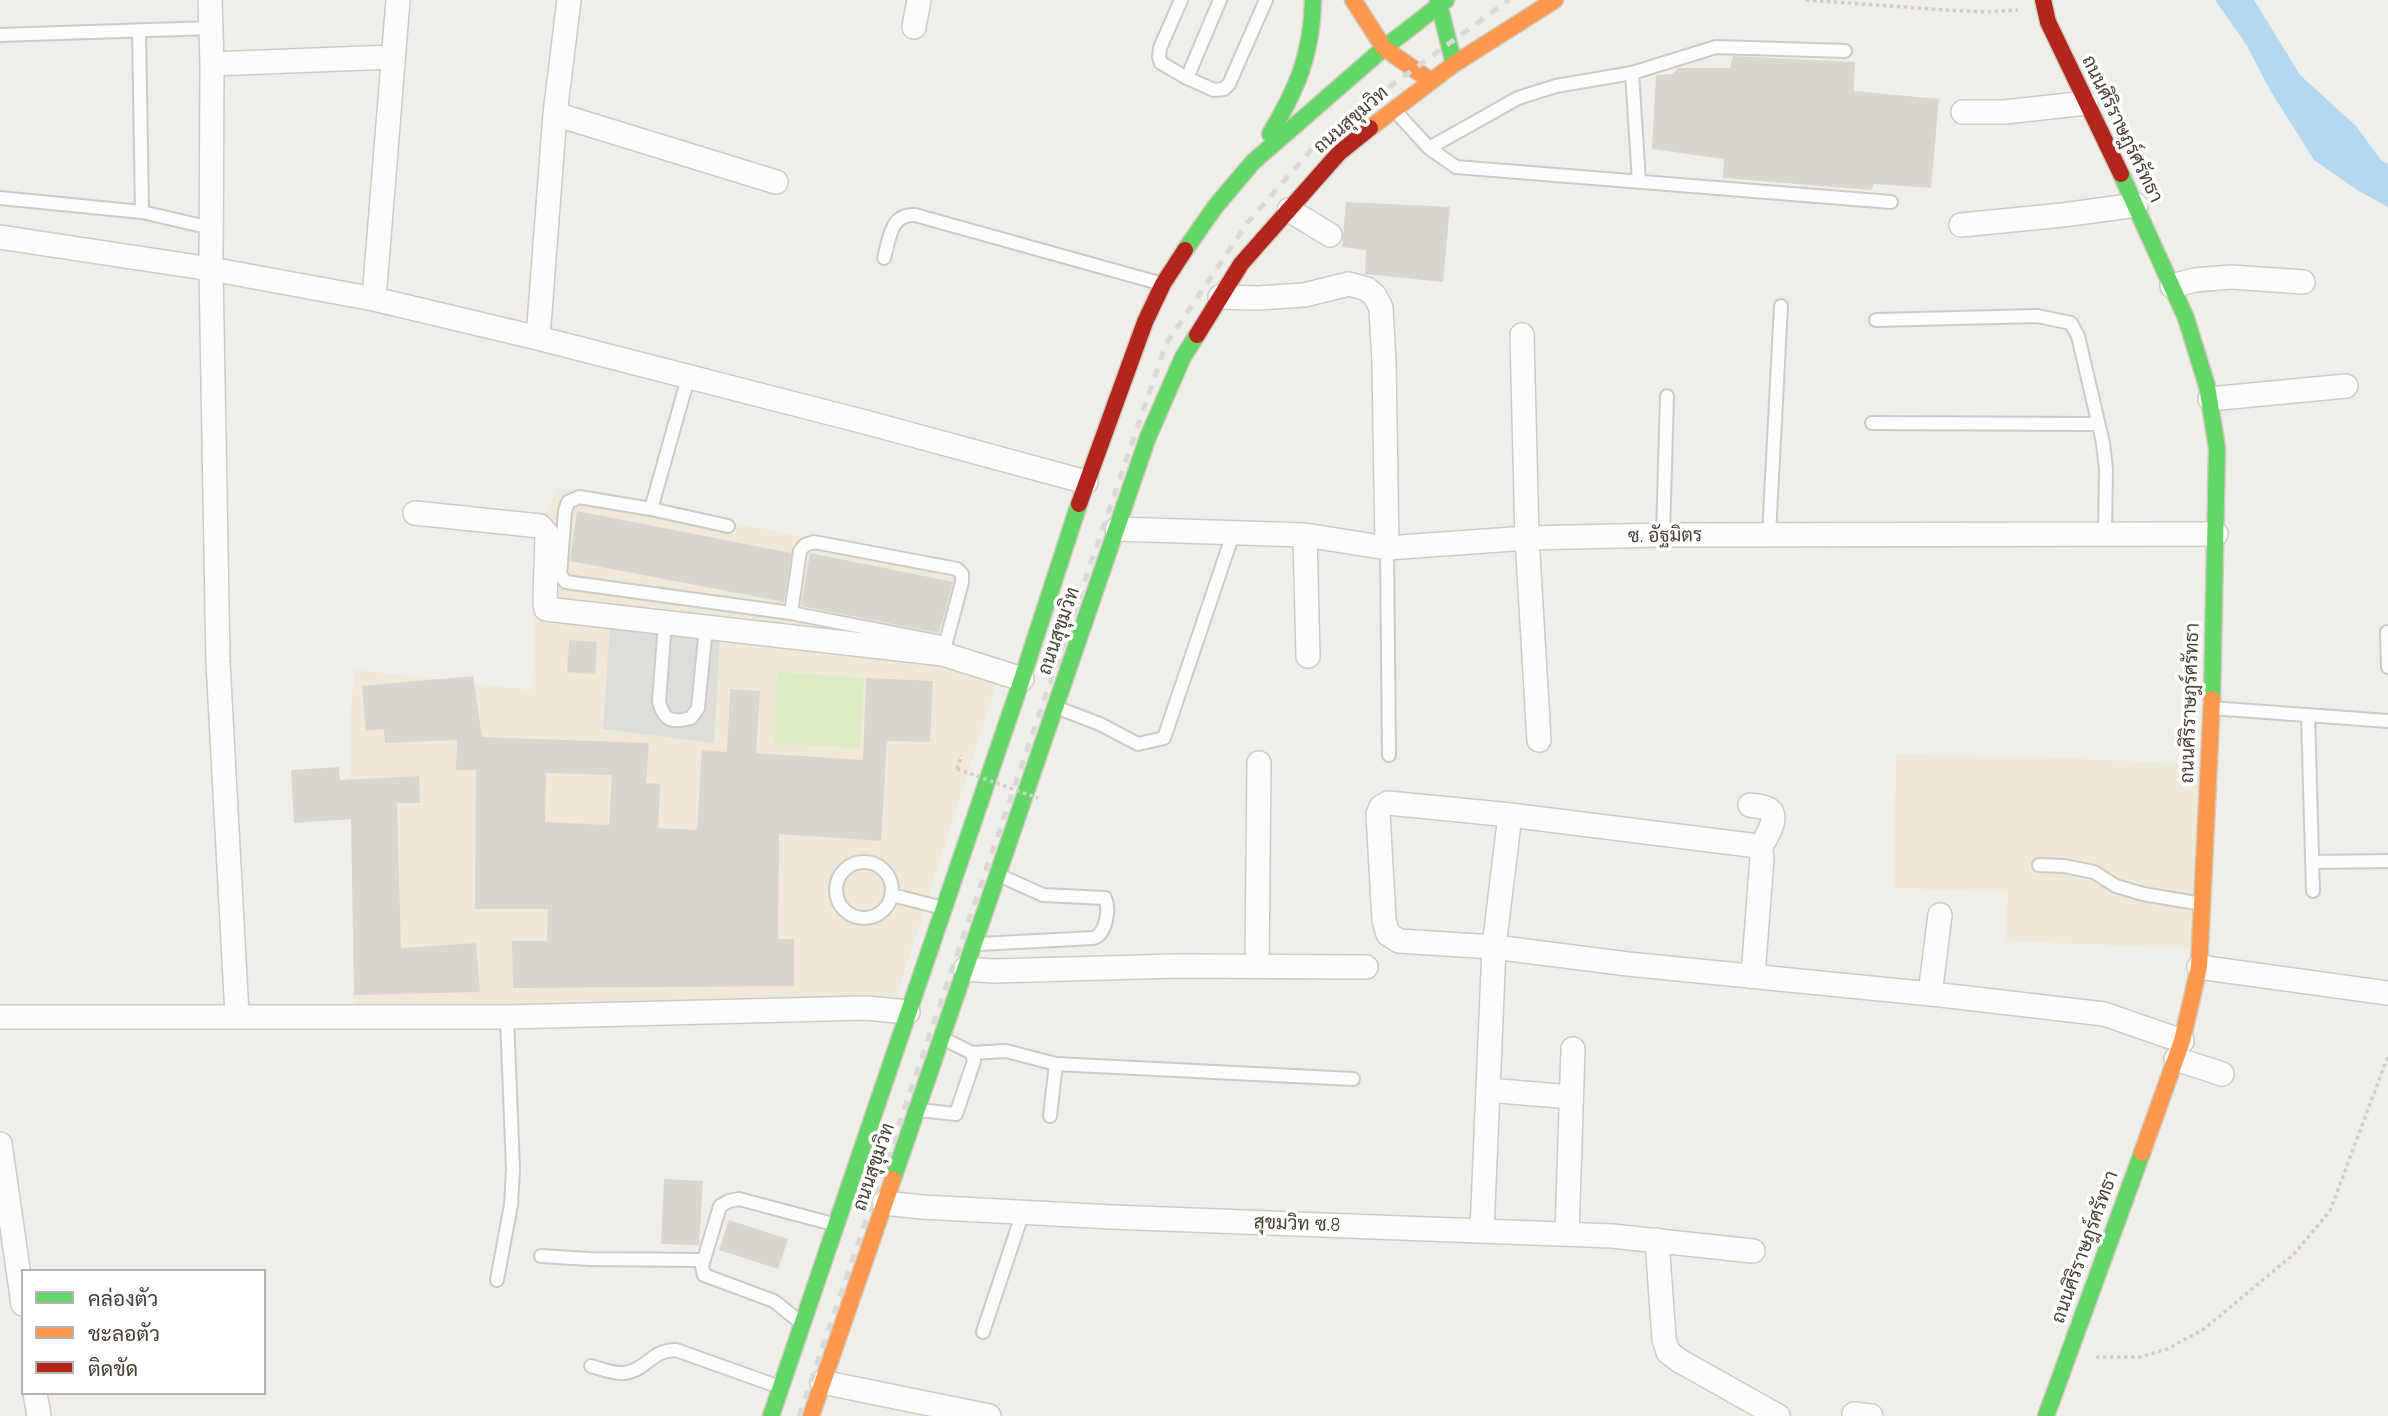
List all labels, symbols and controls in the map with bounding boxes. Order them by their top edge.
street label: ถนนศิริราษฎร์ศรัทธา [2077,52,2167,206]
street label: ถนนสุขุมวิท [1309,81,1393,159]
street label: ซ. อัฐมิตร [1628,524,1702,548]
street label: ถนนสุขุมวิท [1033,584,1085,678]
street label: ถนนศิริราษฎร์ศรัทธา [2176,622,2204,784]
street label: ถนนสุขุมวิท [848,1120,900,1214]
street label: ถนนศิริราษฎร์ศรัทธา [2047,1168,2123,1326]
street label: สุขมวิท ซ.8 [1253,1211,1341,1237]
legend [21,1269,266,1395]
text: คล่องตัว [88,1285,158,1311]
text: ชะลอตัว [88,1320,160,1346]
text: ติดขัด [88,1355,138,1381]

